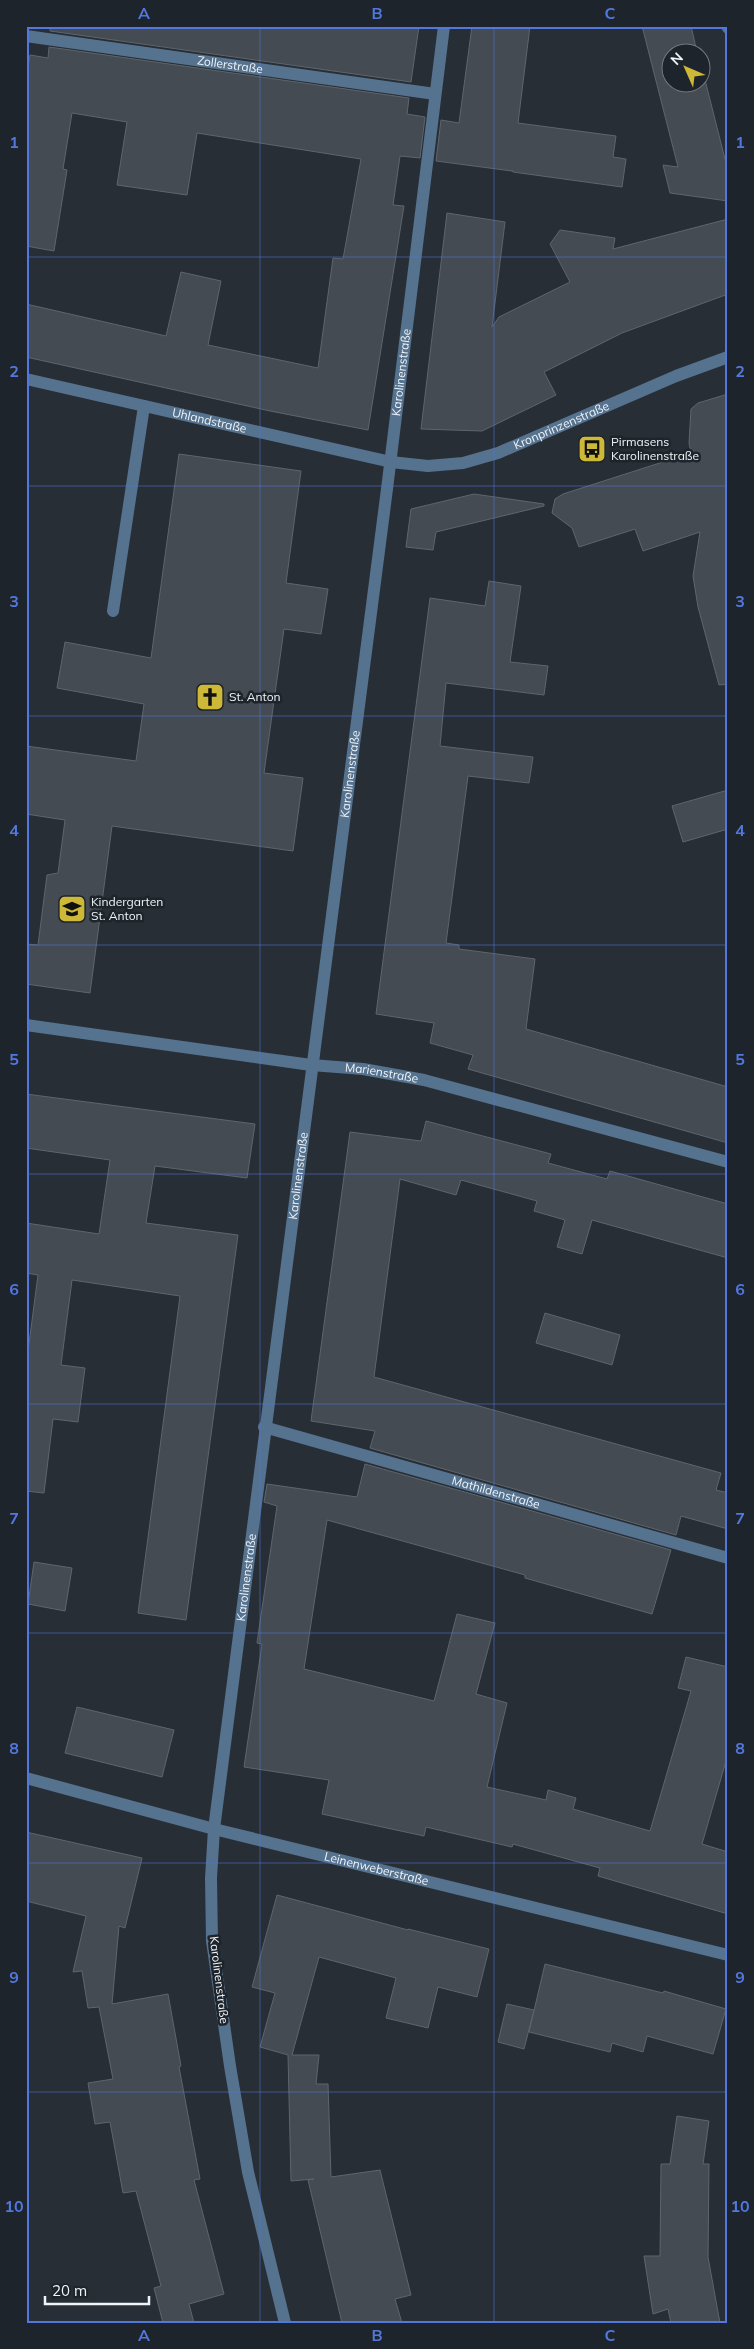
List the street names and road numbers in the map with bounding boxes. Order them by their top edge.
street label: Zollerstraße [196,52,264,76]
street label: Karolinenstraße [388,328,414,417]
street label: Kronprinzenstraße [511,398,611,452]
street label: Uhlandstraße [171,404,248,436]
street label: Karolinenstraße [337,729,363,819]
street label: Marienstraße [345,1060,420,1086]
street label: Karolinenstraße [285,1131,311,1220]
street label: Mathildenstraße [450,1472,542,1512]
street label: Karolinenstraße [233,1533,259,1622]
street label: Leinenweberstraße [323,1848,430,1888]
street label: Karolinenstraße [207,1935,232,2025]

